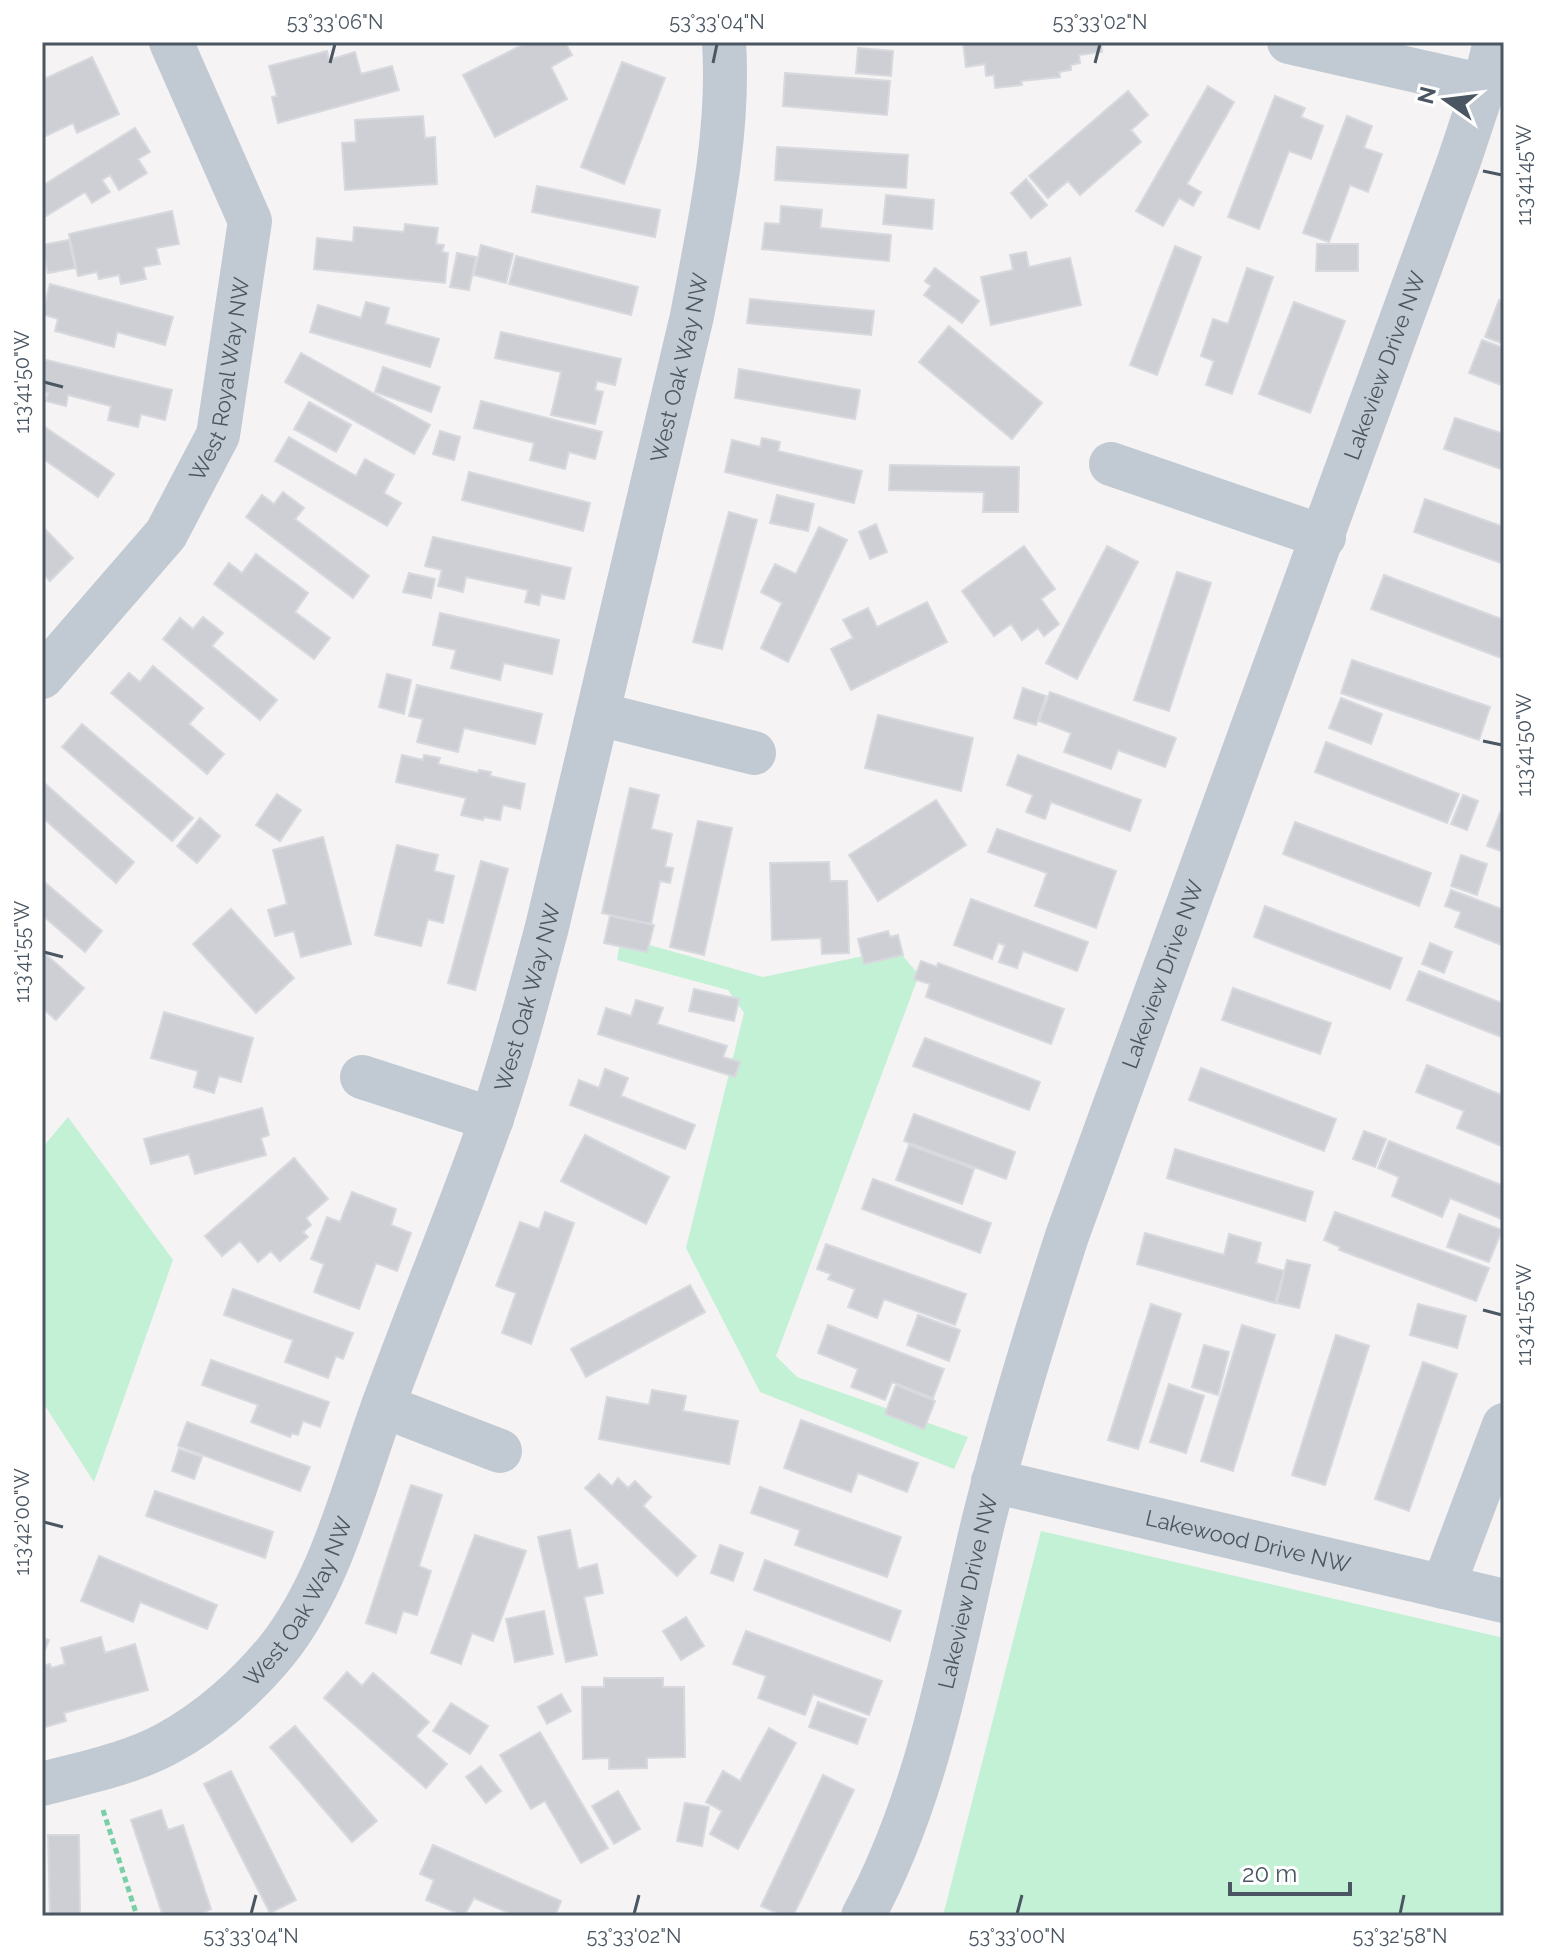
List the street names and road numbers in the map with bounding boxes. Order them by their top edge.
street label: Lakeview Drive NW [1338,268,1431,463]
street label: West Oak Way NW [645,271,713,465]
street label: West Royal Way NW [183,275,254,485]
street label: Lakeview Drive NW [1116,876,1209,1072]
street label: West Oak Way NW [489,901,565,1094]
street label: Lakeview Drive NW [932,1492,1003,1691]
street label: Lakewood Drive NW [1143,1504,1353,1578]
street label: West Oak Way NW [238,1513,357,1692]

